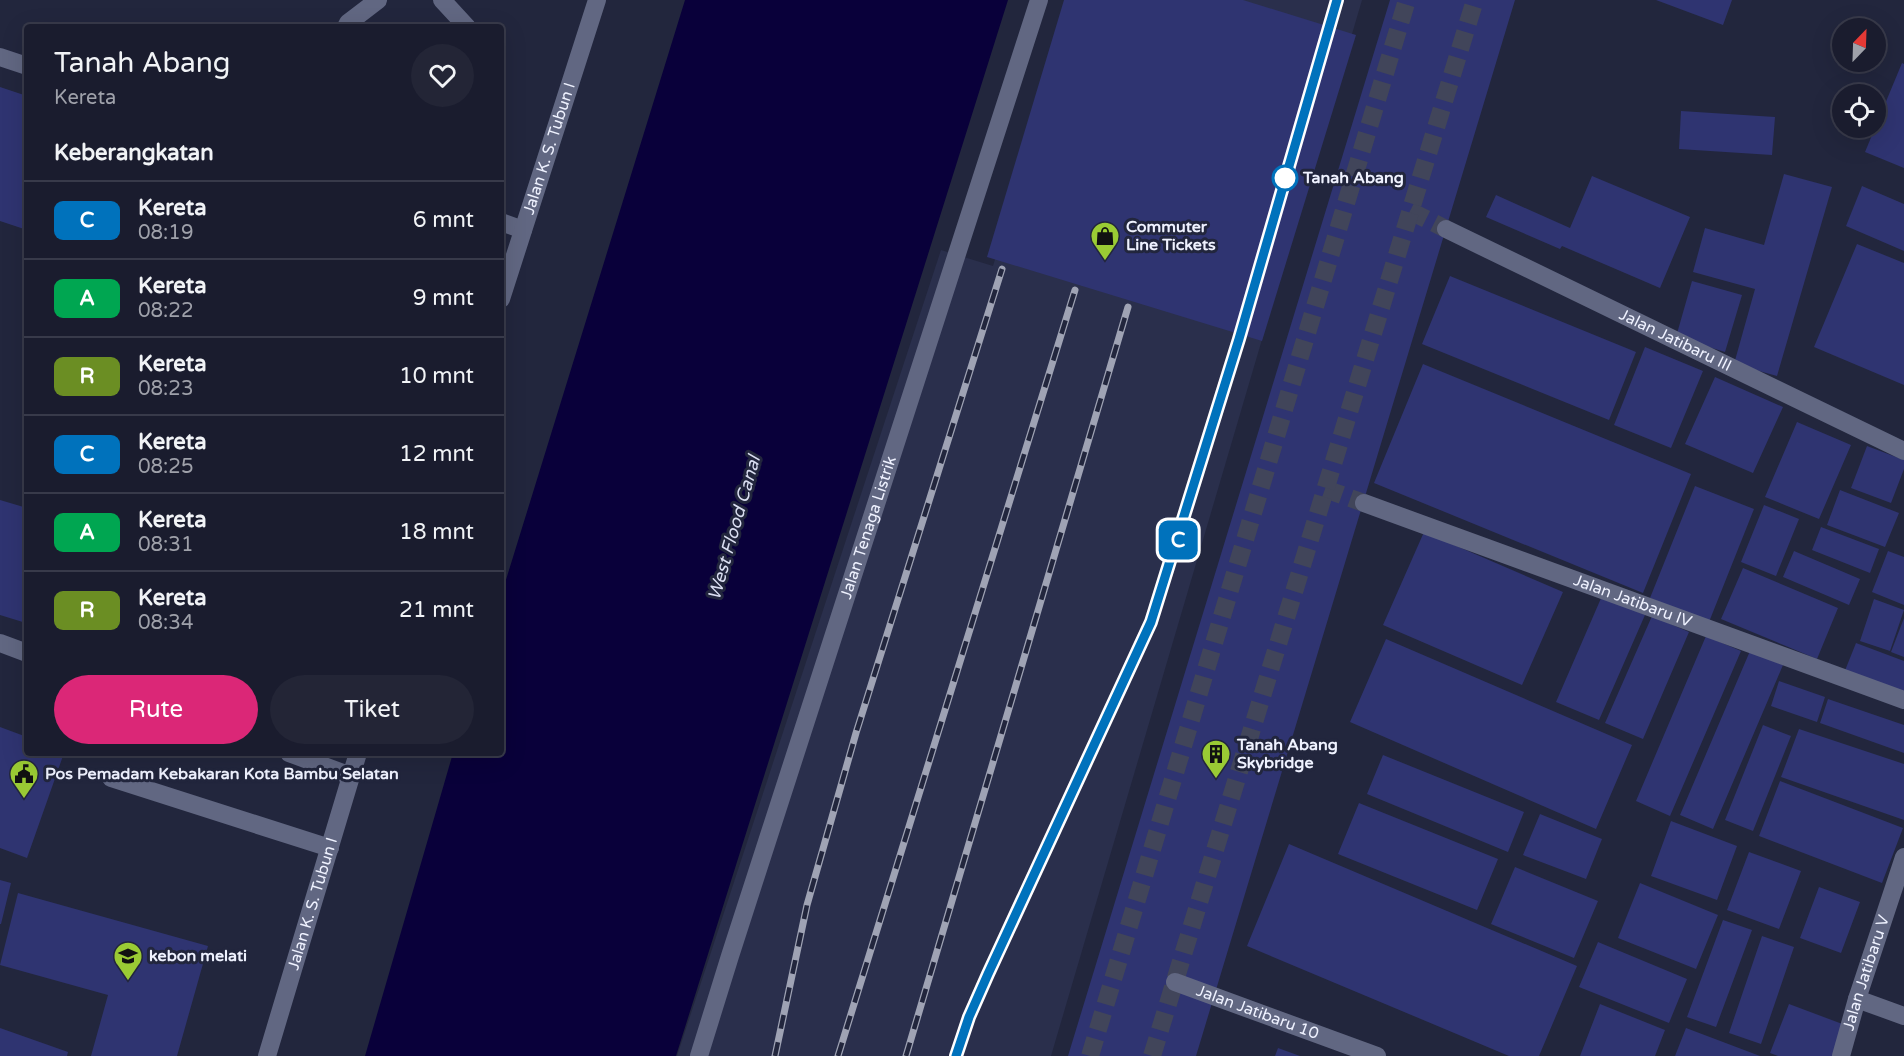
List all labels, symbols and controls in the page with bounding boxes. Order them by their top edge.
north arrow [1832,18,1886,72]
map controls [1832,18,1886,138]
button: heart [411,44,474,107]
text: Tanah Abang [54,46,231,80]
street label: Jalan K. S. Tubun I [519,80,580,217]
button: locate [1832,84,1886,138]
text: Kereta [54,86,116,110]
text: Keberangkatan [54,140,214,166]
marker: Tanah Abang [1272,165,1298,191]
place label: Tanah Abang [1302,168,1404,188]
text: Kereta [138,195,207,221]
text: 6 mnt [413,207,474,233]
text: C [80,208,94,233]
place label: Commuter Line Tickets [1126,217,1216,255]
shop icon: Commuter Line Tickets [1089,220,1121,262]
text: 08:19 [138,221,193,245]
text: Kereta [138,273,207,299]
text: 9 mnt [413,285,474,311]
text: A [79,286,95,311]
text: 08:22 [138,299,193,323]
street label: Jalan Jatibaru III [1616,304,1735,376]
text: Kereta [138,351,207,377]
text: 10 mnt [399,363,474,389]
text: R [80,364,94,389]
text: 08:23 [138,377,193,401]
text: Kereta [138,429,207,455]
text: 12 mnt [399,441,474,467]
text: C [80,442,94,467]
water label: West Flood Canal [703,451,766,603]
street label: Jalan Tenaga Listrik [836,453,901,601]
text: 08:25 [138,455,193,479]
text: Kereta [138,507,207,533]
text: 18 mnt [399,519,474,545]
text: A [79,520,95,545]
line badge: C [1158,520,1198,560]
text: C [1171,528,1185,553]
text: 08:31 [138,533,193,557]
street label: Jalan Jatibaru IV [1571,570,1695,632]
text: Kereta [138,585,207,611]
text: 21 mnt [399,597,474,623]
text: R [80,598,94,623]
text: 08:34 [138,611,193,635]
button: Rute [54,675,258,744]
button: Tiket [270,675,474,744]
place label: Tanah Abang Skybridge [1236,735,1338,773]
building icon: Tanah Abang Skybridge [1200,738,1232,780]
public building icon: Pos Pemadam Kebakaran Kota Bambu Selatan [8,758,40,800]
place label: Pos Pemadam Kebakaran Kota Bambu Selatan [45,764,399,784]
street label: Jalan K. S. Tubun I [283,835,342,972]
street label: Jalan Jatibaru V [1839,912,1894,1033]
school or university icon: kebon melati [112,940,144,982]
place label: kebon melati [149,946,247,966]
street label: Jalan Jatibaru 10 [1194,981,1322,1044]

